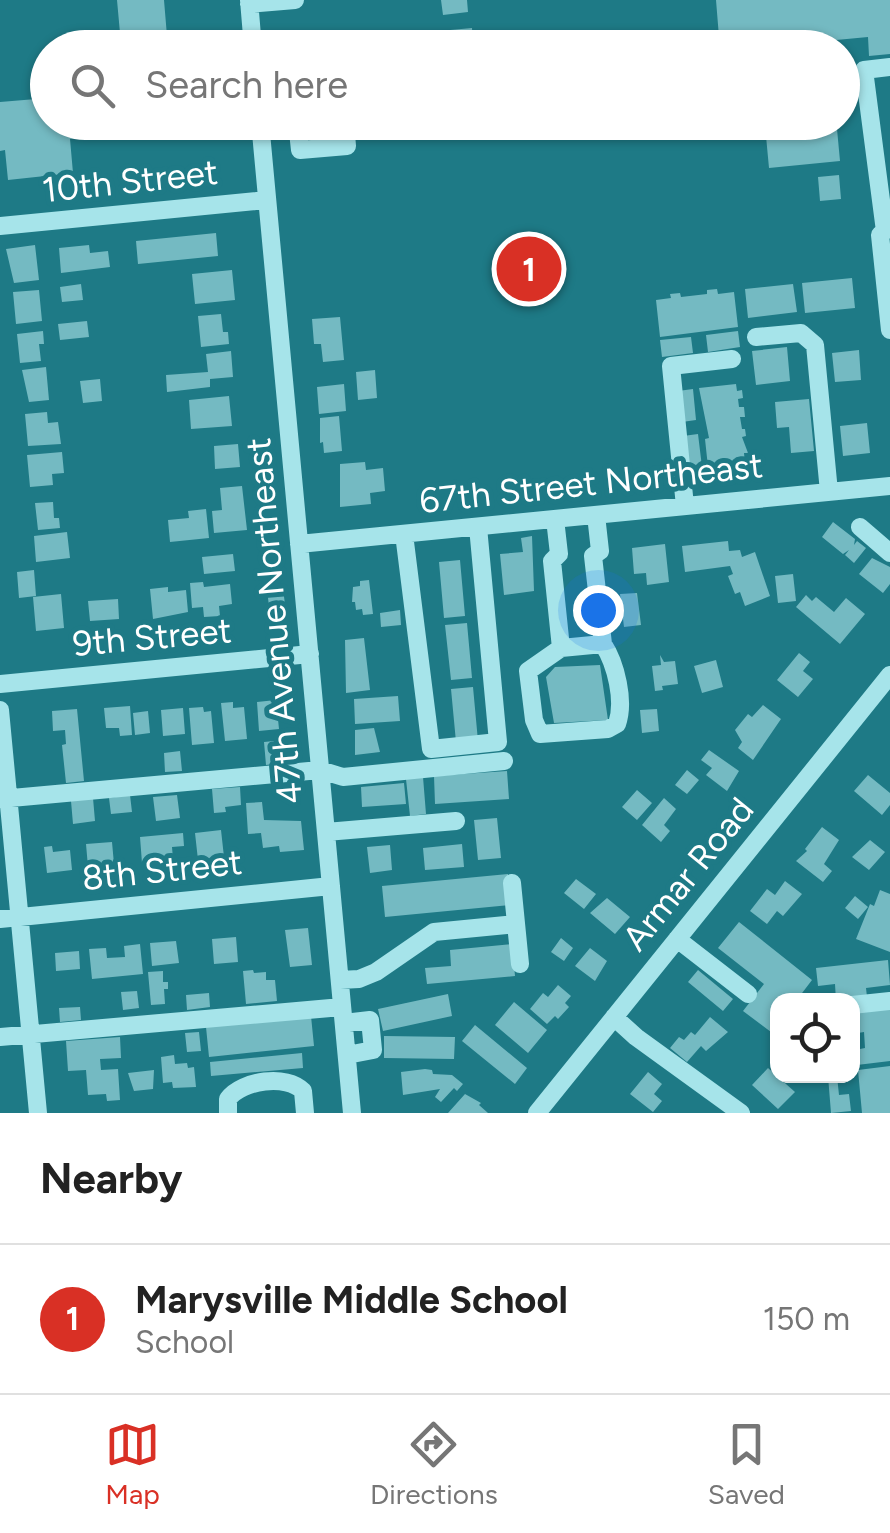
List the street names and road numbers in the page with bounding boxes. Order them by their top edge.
street label: 10th Street [40,151,220,211]
street label: 47th Avenue Northeast [237,436,311,806]
street label: 67th Street Northeast [417,444,765,522]
street label: 9th Street [71,609,233,665]
street label: Armar Road [614,789,762,959]
street label: 8th Street [80,841,244,899]

